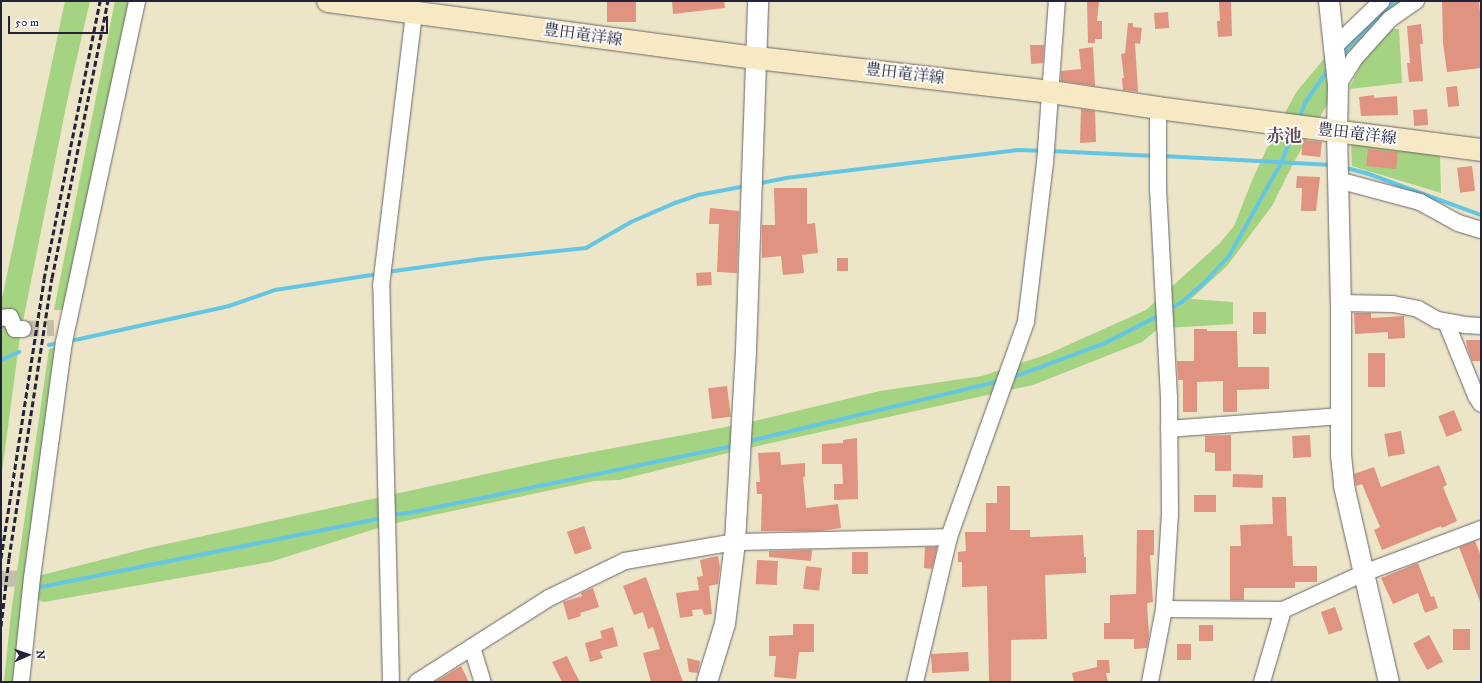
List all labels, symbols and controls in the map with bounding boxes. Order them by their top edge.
scale bar [10,8,110,34]
text: 50 m [15,15,39,30]
street label: 豊田竜洋線 [542,20,624,50]
street label: 豊田竜洋線 [864,60,946,88]
street label: 豊田竜洋線 [1316,120,1398,148]
district label: 赤池 [1266,126,1302,148]
north arrow [8,635,48,675]
text: N [33,650,47,659]

